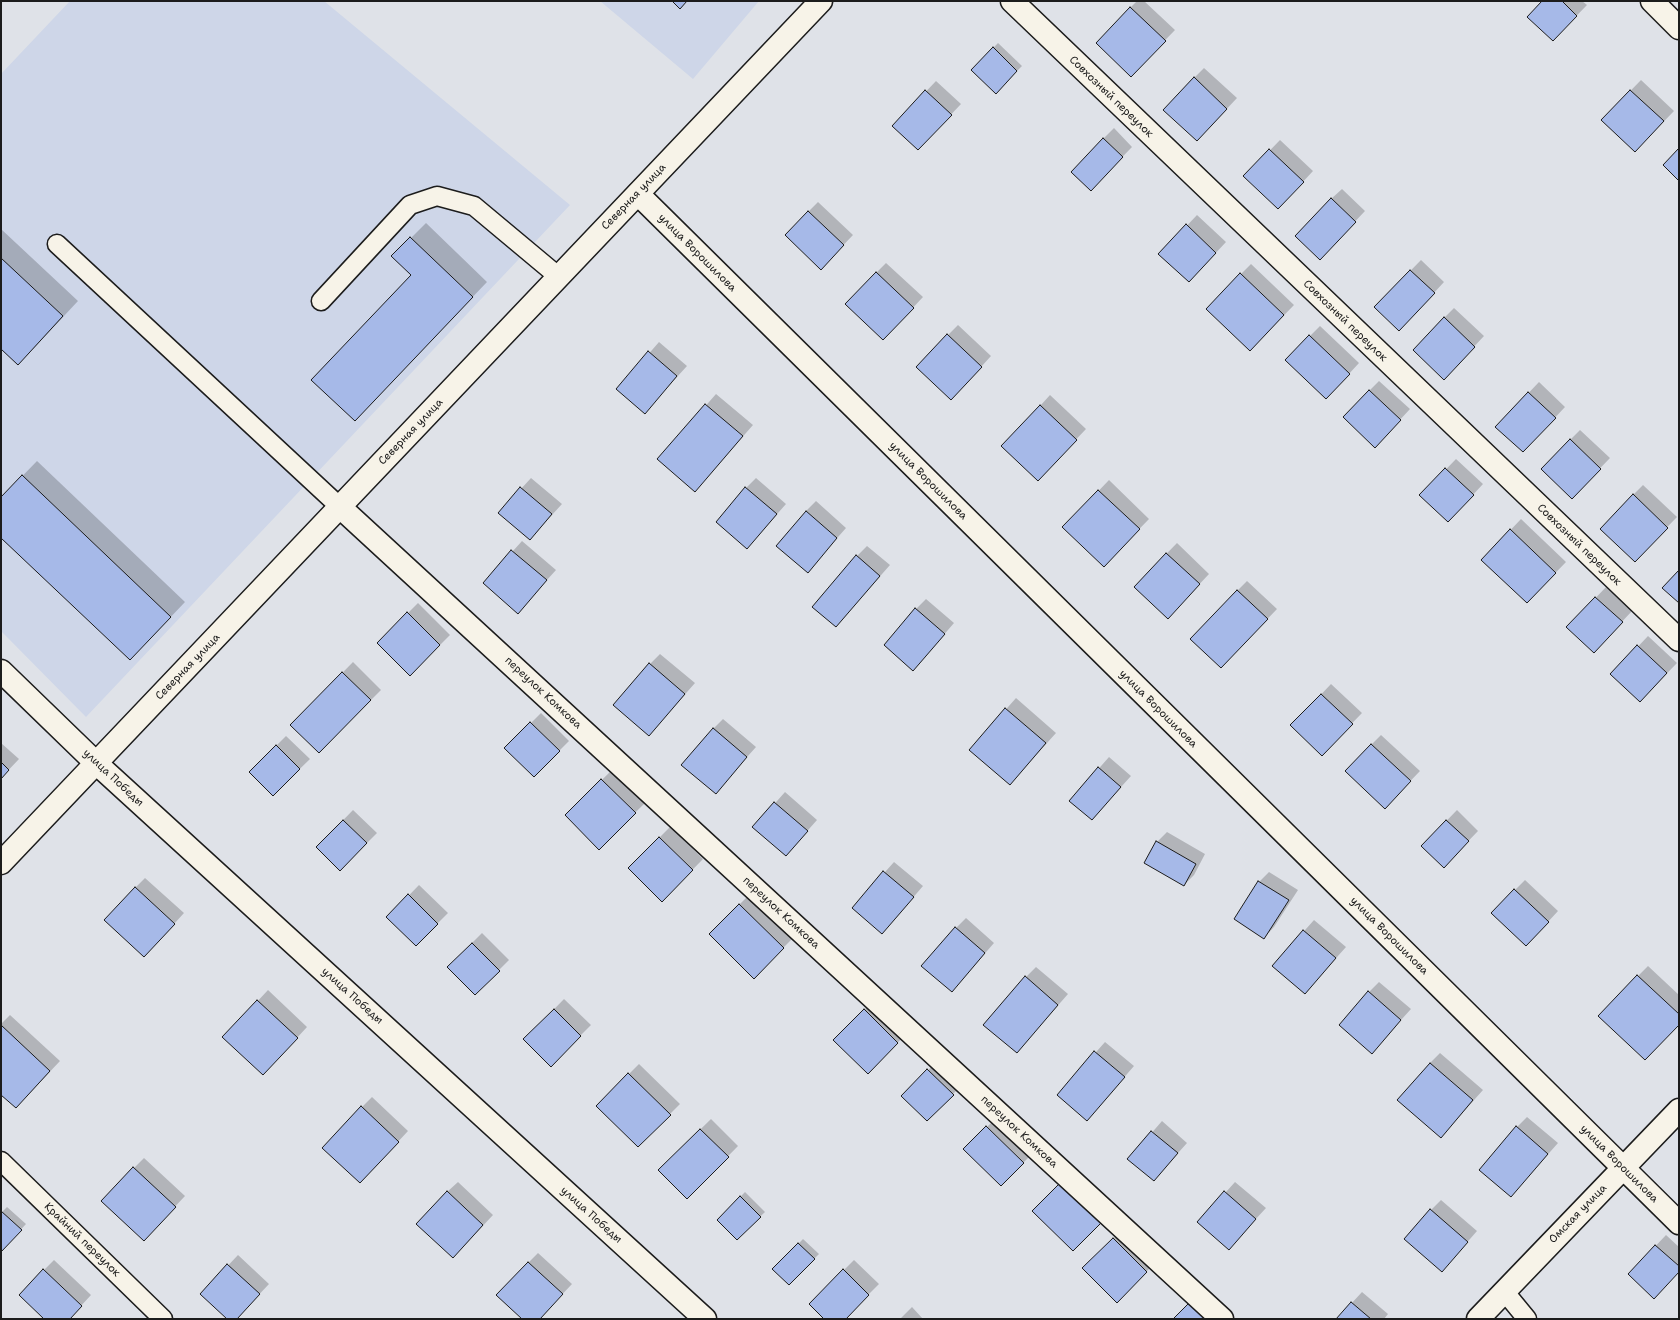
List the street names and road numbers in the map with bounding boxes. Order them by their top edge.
street label: Совхозный переулок [1066,53,1156,141]
street label: Северная улица [599,161,669,233]
street label: улица Ворошилова [655,211,739,295]
street label: Совхозный переулок [1300,277,1390,365]
street label: Северная улица [376,396,446,468]
street label: улица Ворошилова [886,439,970,523]
street label: Совхозный переулок [1534,501,1624,589]
street label: Северная улица [153,631,223,703]
street label: переулок Комкова [502,654,584,732]
street label: улица Ворошилова [1116,667,1200,751]
street label: улица Победы [80,747,146,809]
street label: переулок Комкова [740,874,822,952]
street label: улица Ворошилова [1347,894,1431,978]
street label: улица Победы [319,965,385,1027]
street label: переулок Комкова [978,1093,1060,1171]
street label: улица Ворошилова [1577,1122,1661,1206]
street label: Омская улица [1546,1182,1610,1246]
street label: улица Победы [558,1184,624,1246]
street label: Крайний переулок [41,1200,123,1280]

